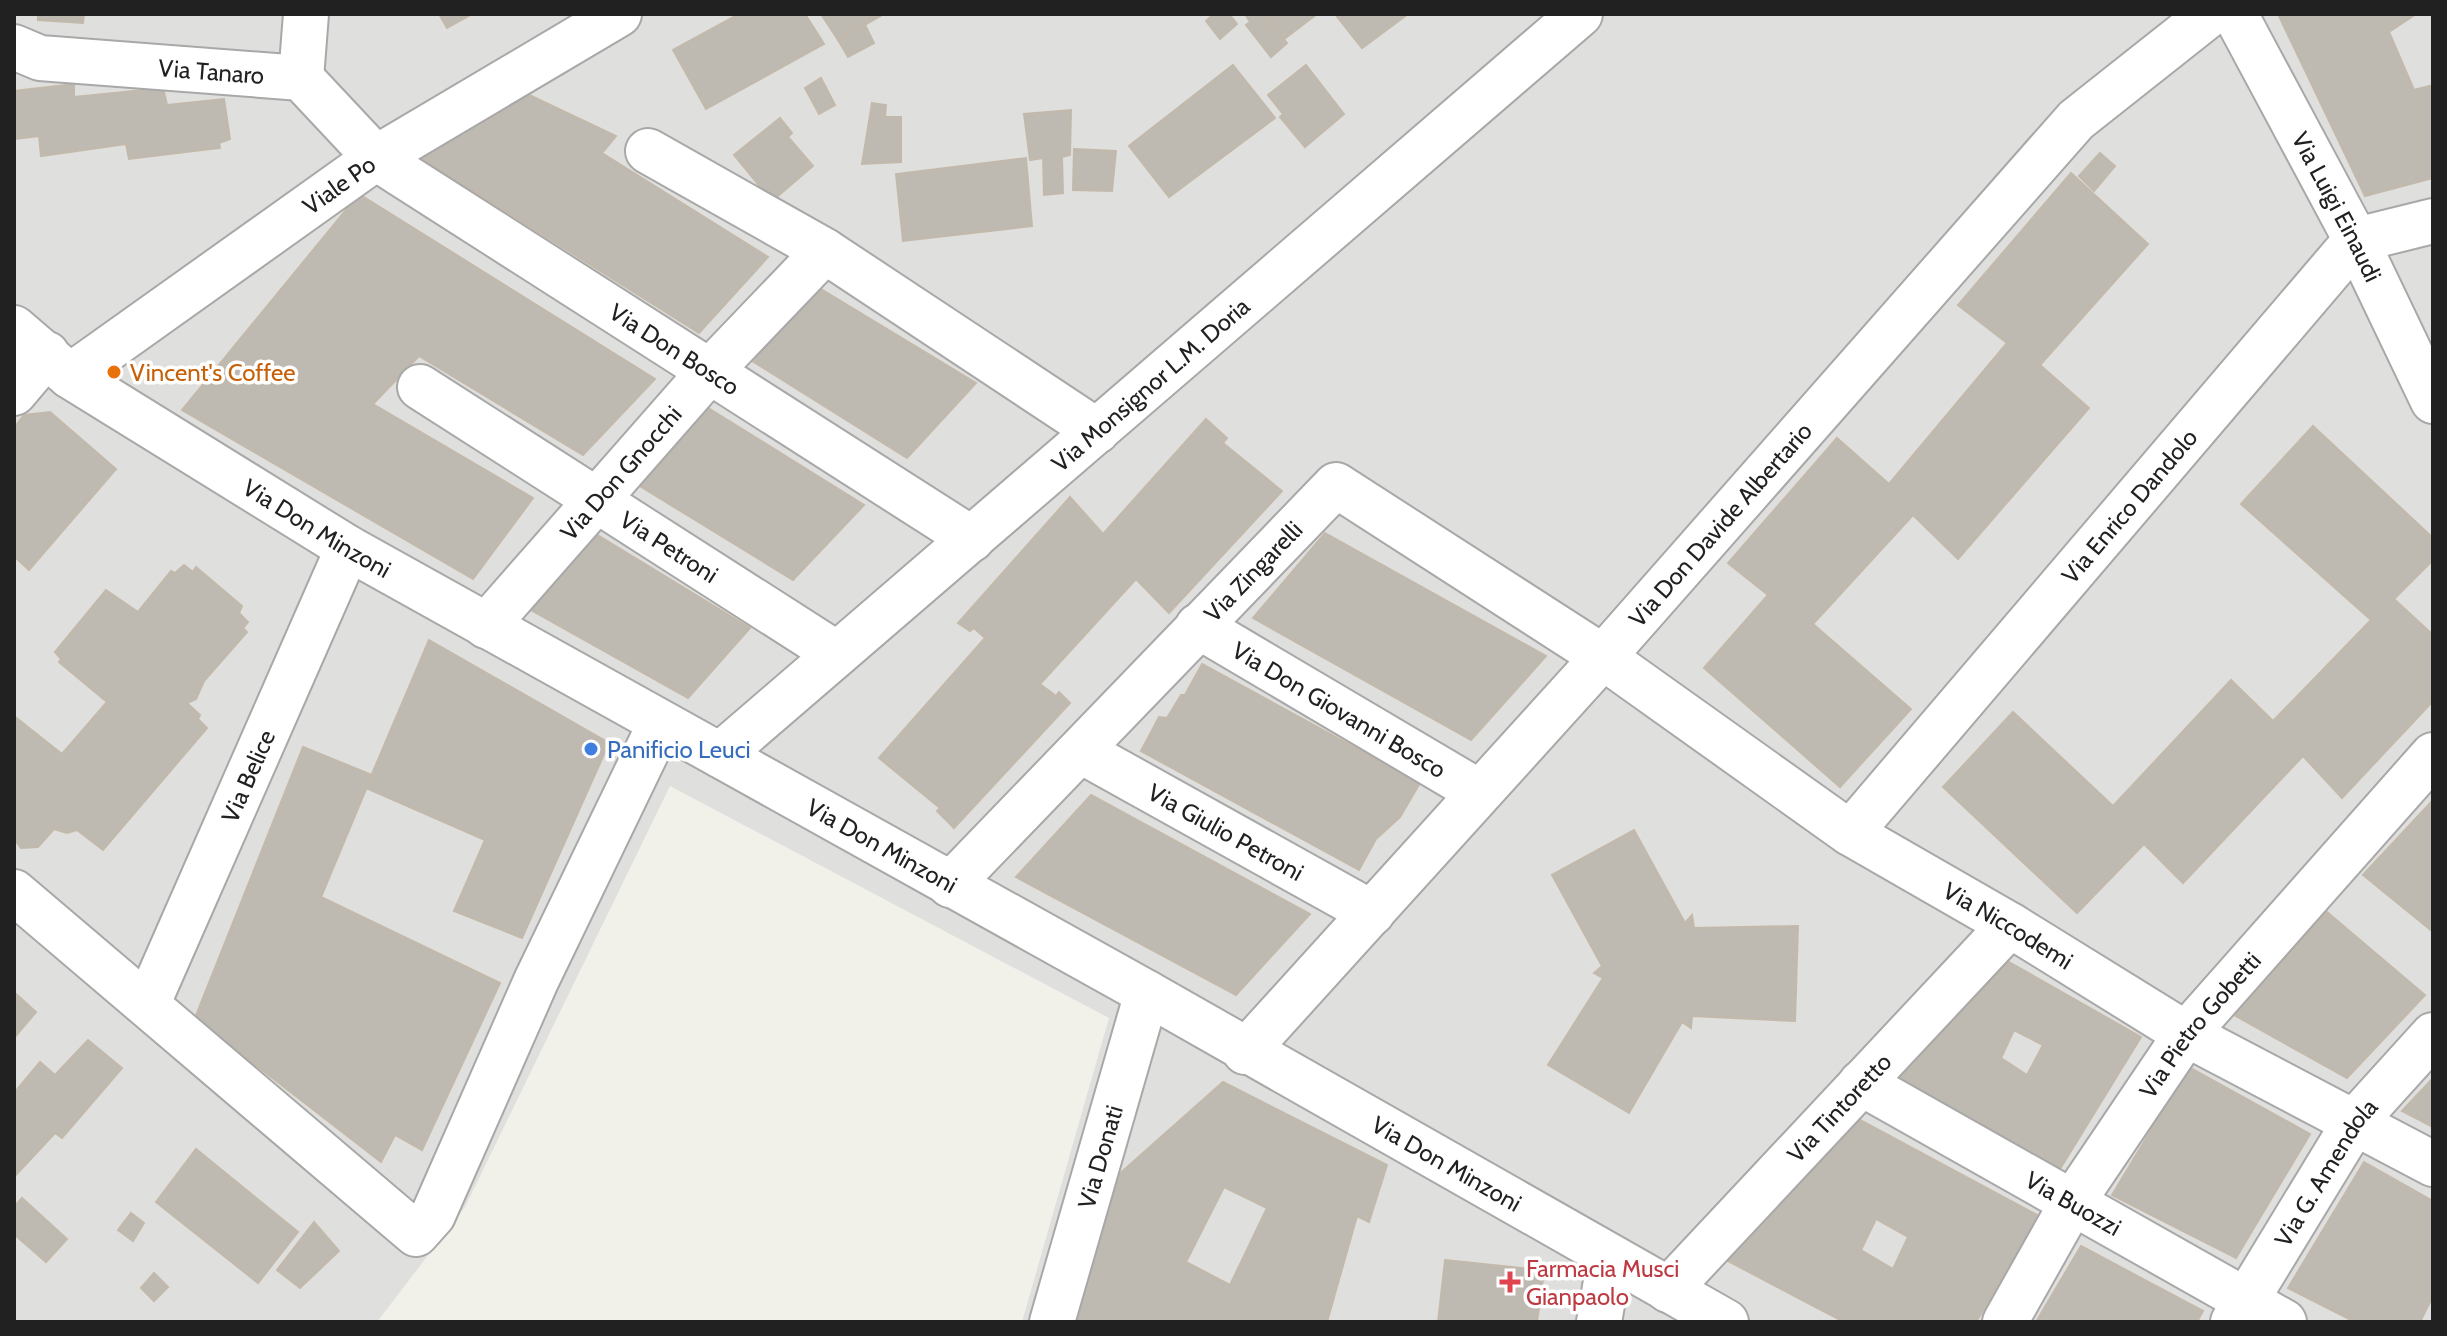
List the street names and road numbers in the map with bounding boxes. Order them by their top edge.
street label: Via Tanaro [157,53,265,90]
street label: Via Luigi Einaudi [2286,127,2388,286]
street label: Viale Po [297,149,381,220]
street label: Via Monsignor L.M. Doria [1045,291,1256,477]
street label: Via Don Bosco [604,297,745,401]
street label: Via Don Gnocchi [554,399,687,546]
street label: Via Don Davide Albertario [1622,416,1818,632]
street label: Via Enrico Dandolo [2055,423,2203,589]
street label: Via Don Minzoni [238,472,396,584]
street label: Via Petroni [615,505,724,589]
street label: Via Zingarelli [1198,515,1308,628]
street label: Via Don Giovanni Bosco [1227,635,1451,784]
street label: Via Belice [215,725,281,827]
street label: Via Giulio Petroni [1143,777,1309,887]
street label: Via Don Minzoni [802,792,962,899]
street label: Via Niccodemi [1938,875,2079,975]
street label: Via Pietro Gobetti [2133,946,2266,1103]
street label: Via Tintoretto [1781,1047,1897,1168]
street label: Via G. Amendola [2268,1092,2383,1252]
street label: Via Donati [1071,1102,1128,1212]
street label: Via Don Minzoni [1367,1109,1527,1217]
street label: Via Buozzi [2020,1165,2126,1242]

